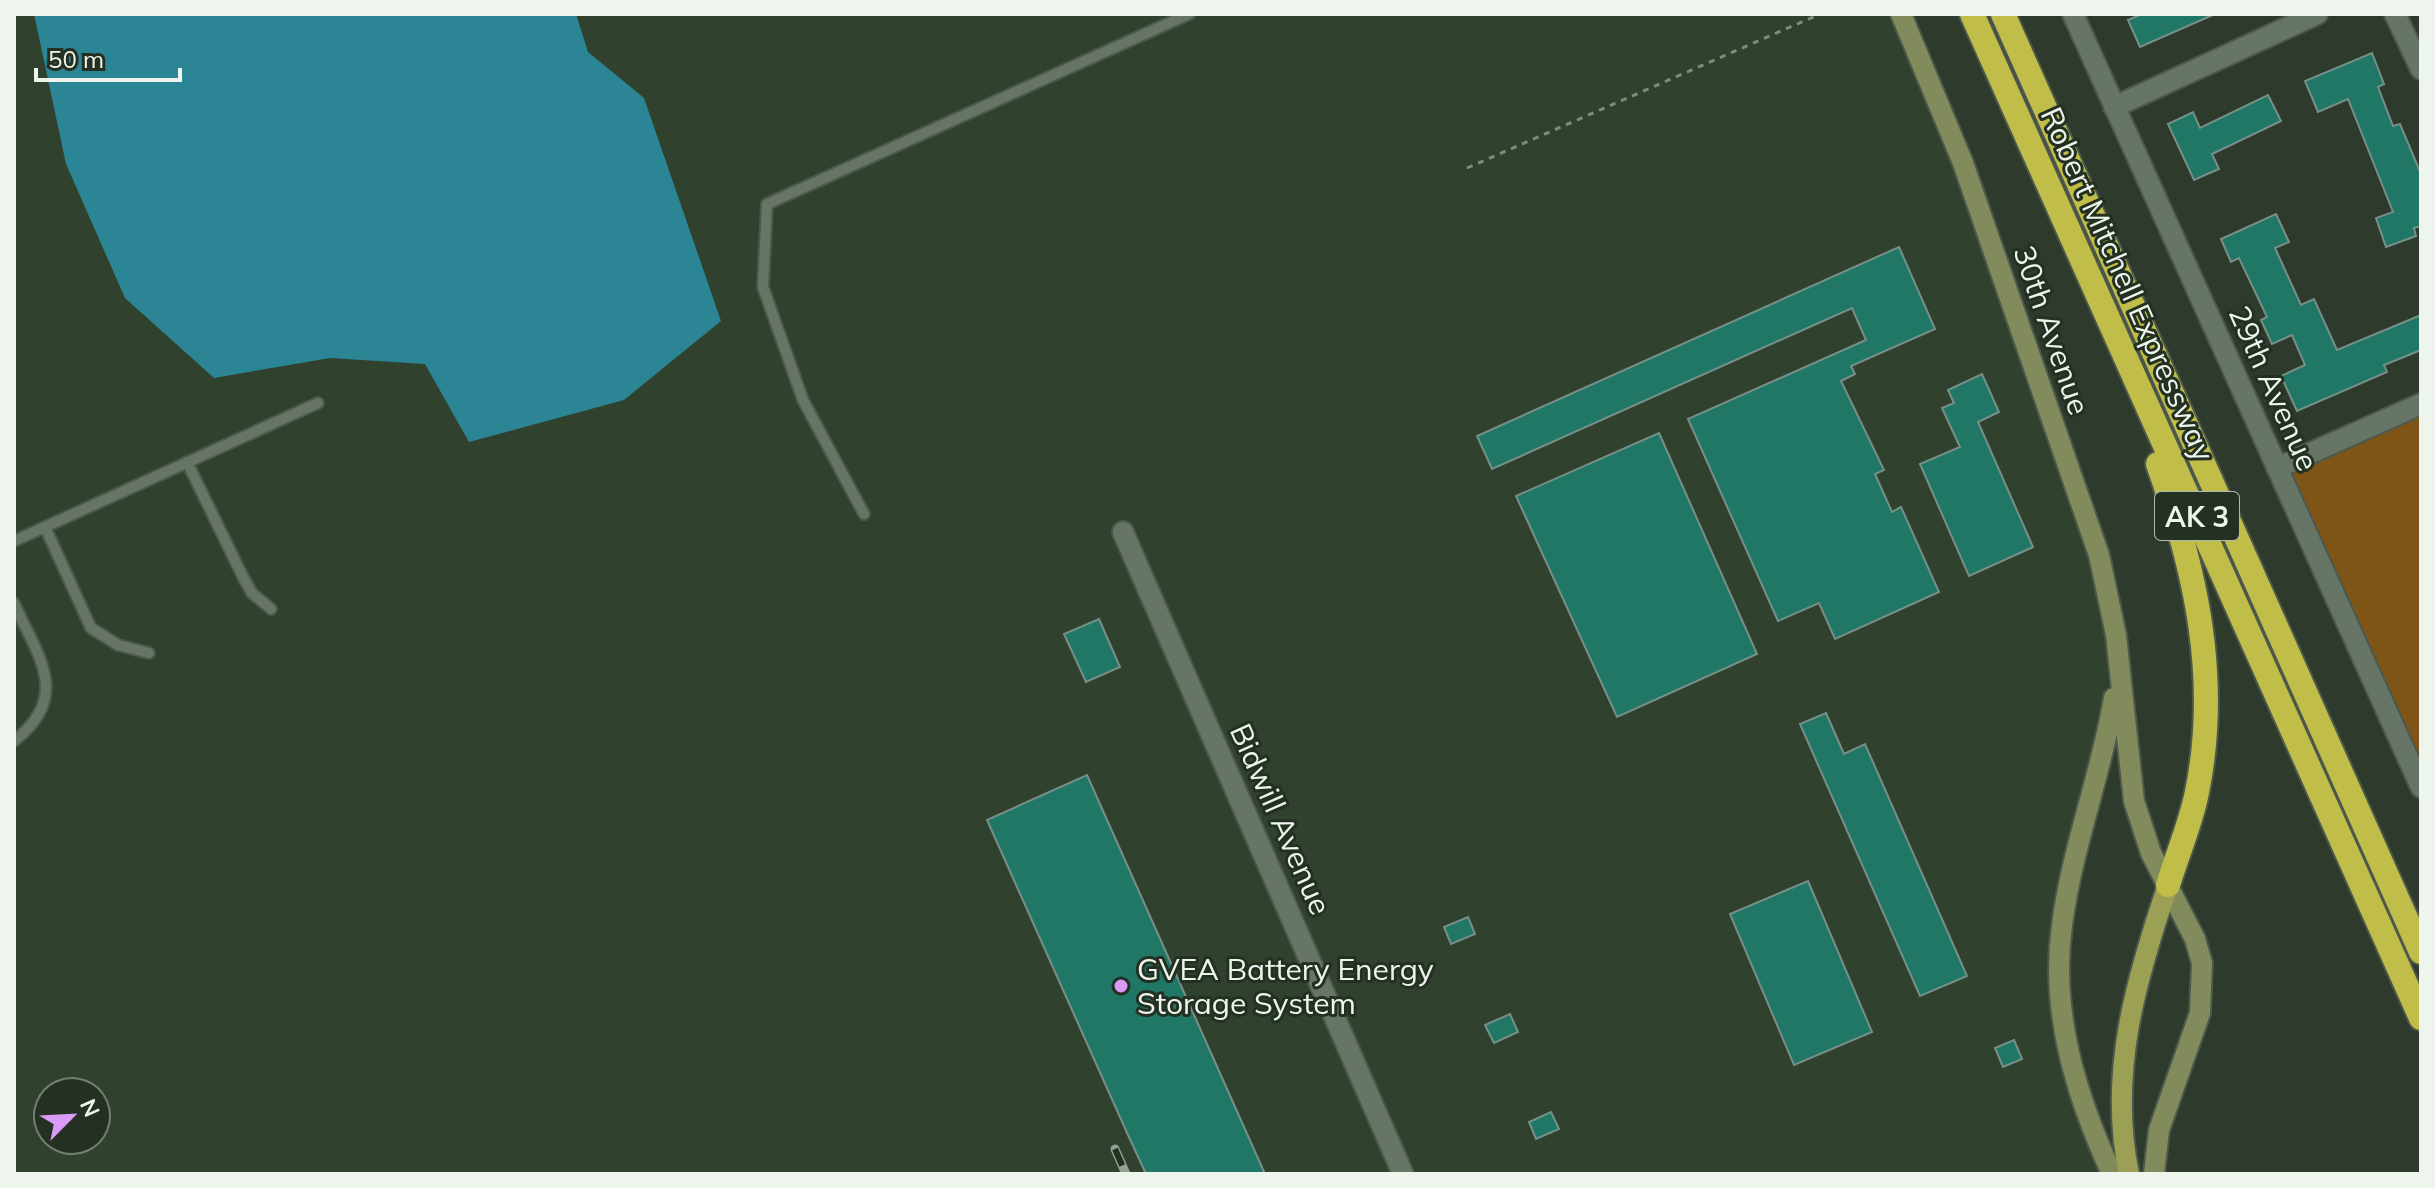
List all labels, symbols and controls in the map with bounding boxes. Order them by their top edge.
scale bar [36,32,180,82]
text: 50 m [48,44,104,74]
street label: Robert Mitchell Expressway [2033,101,2223,467]
street label: 30th Avenue [2005,240,2099,420]
street label: 29th Avenue [2221,300,2327,476]
road number: AK 3 [2155,492,2239,540]
street label: Bidwill Avenue [1222,717,1340,921]
place label: GVEA Battery Energy Storage System [1137,950,1434,1022]
marker: GVEA Battery Energy Storage System [1112,977,1130,995]
north arrow [32,1076,112,1156]
text: N [74,1095,106,1121]

